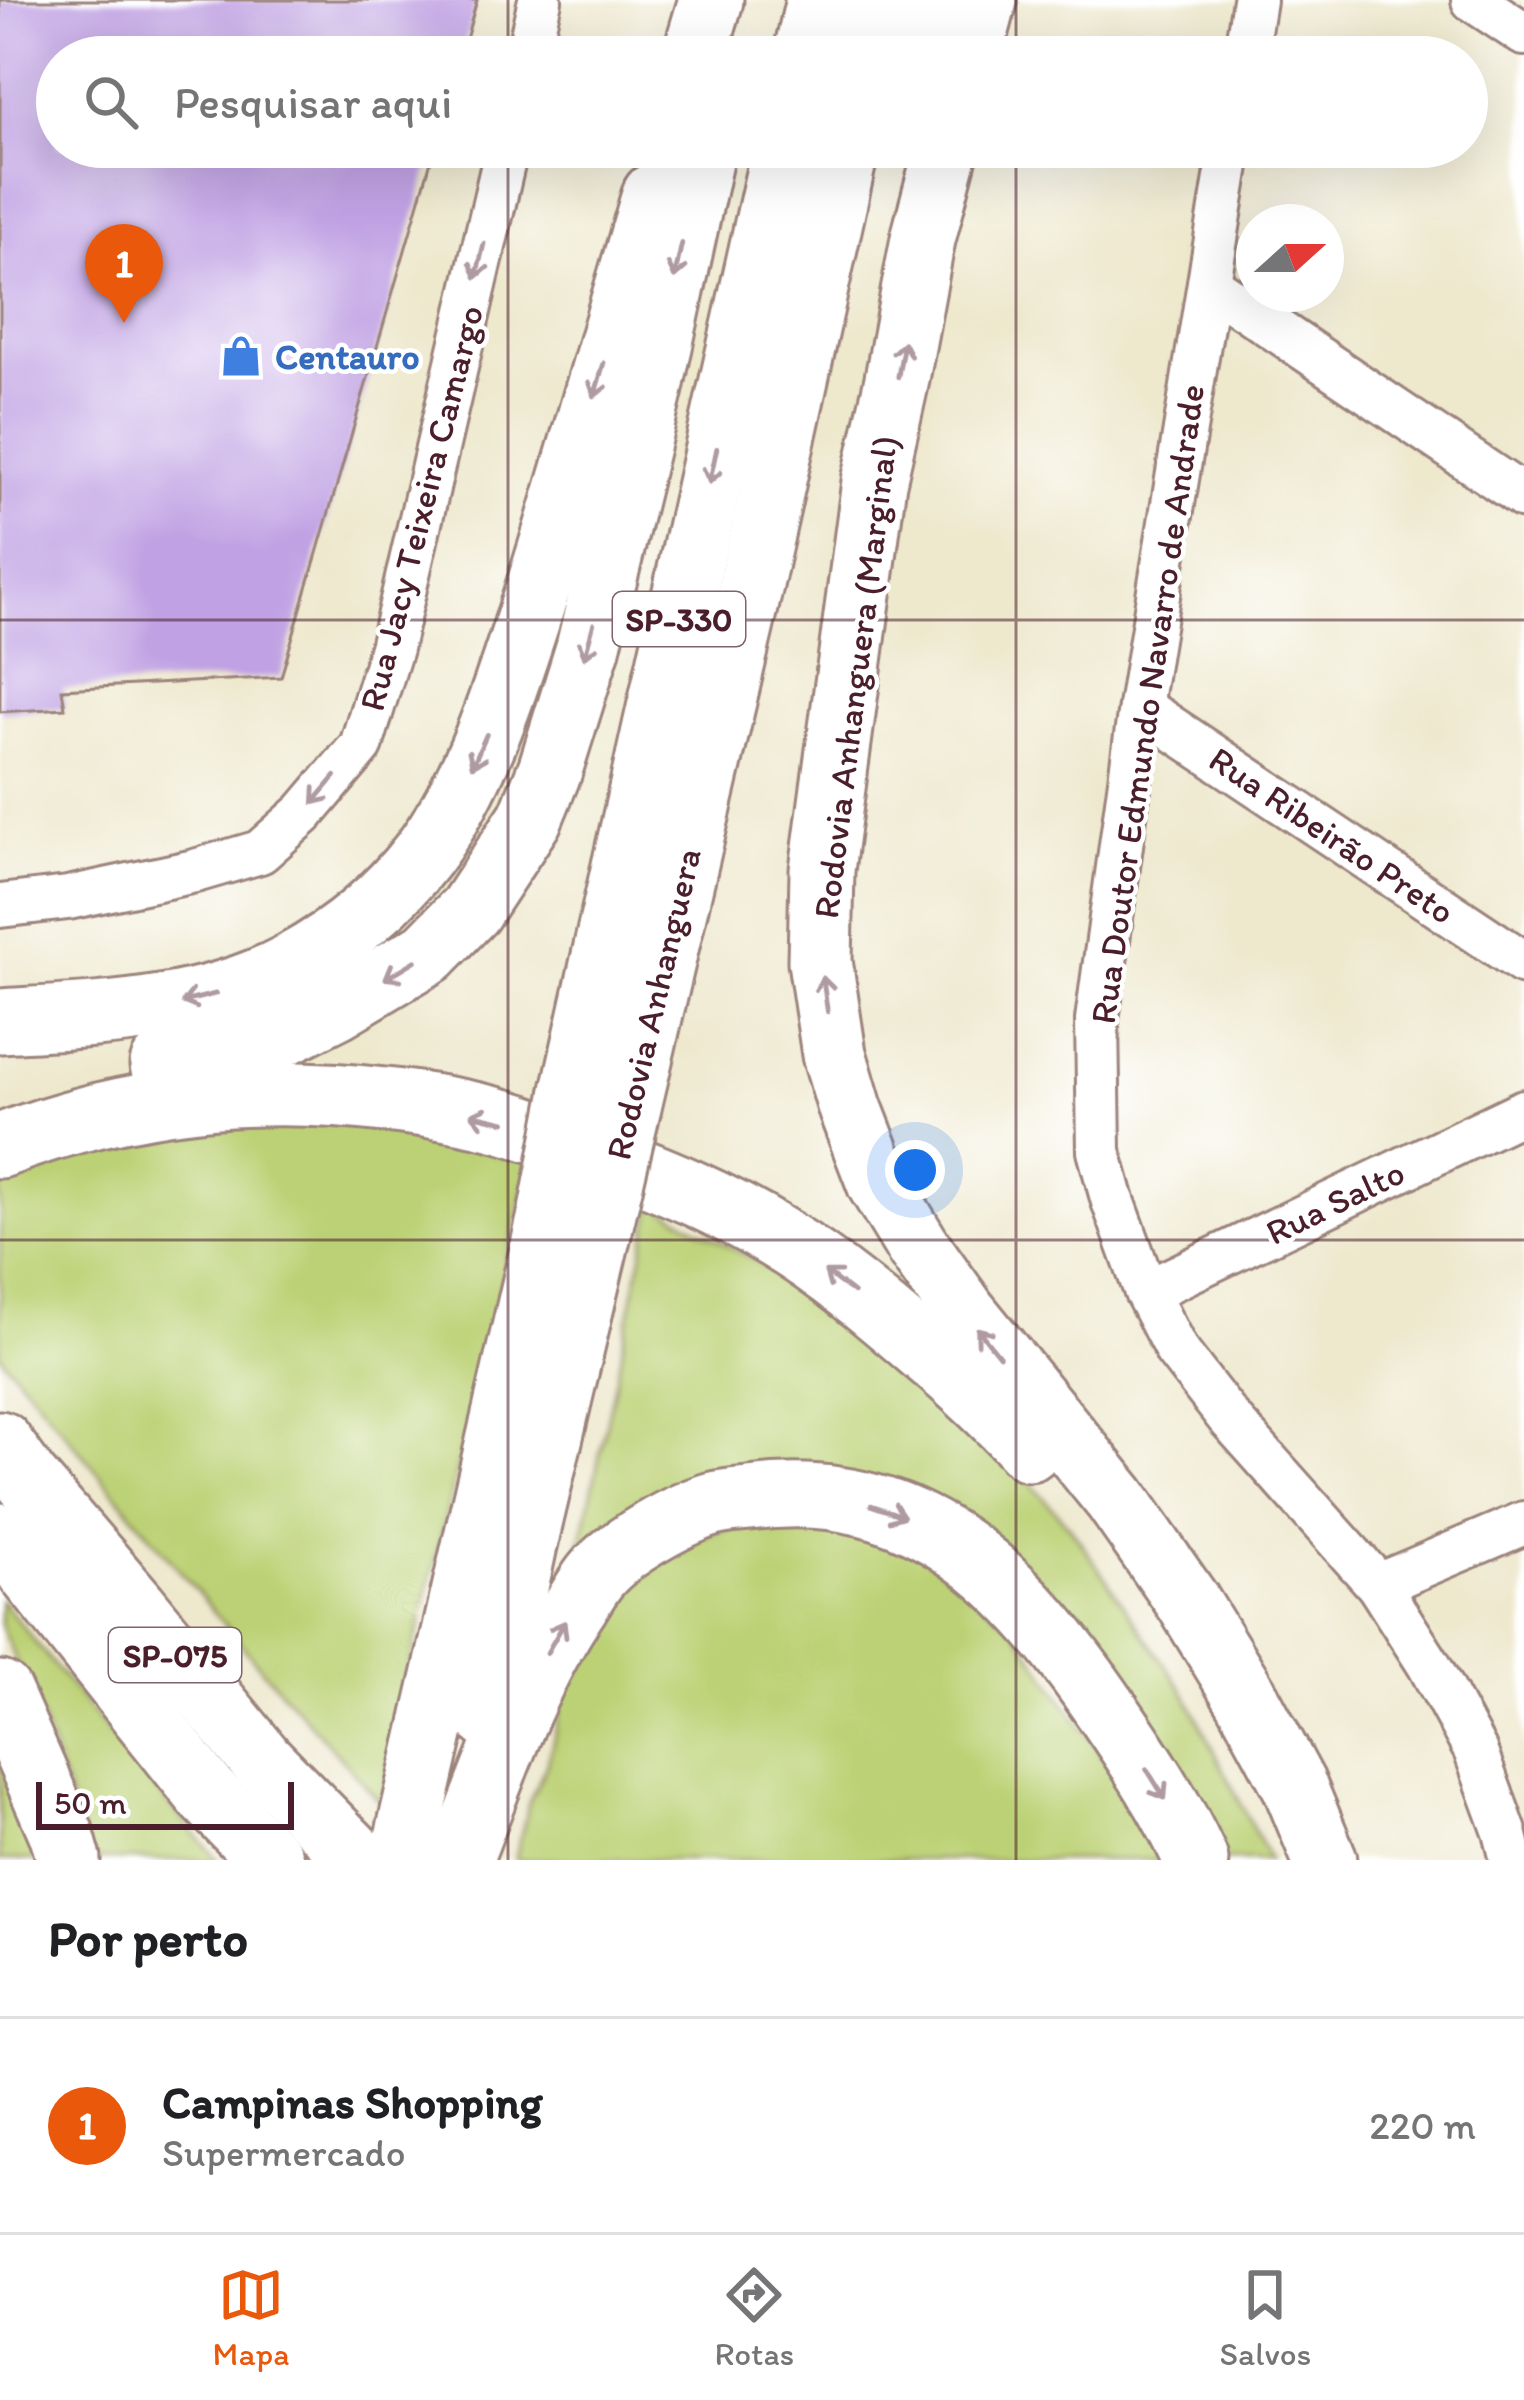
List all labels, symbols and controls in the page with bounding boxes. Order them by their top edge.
search box [36,36,1488,168]
icon: search [78,69,144,135]
text: Pesquisar aqui [174,75,452,129]
north arrow [1236,204,1344,312]
pin: 1 [85,224,163,323]
one-way arrow [468,241,491,279]
one-way arrow [666,242,689,280]
street label: Rua Jacy Teixeira Camargo [350,301,492,715]
shop icon: Centauro [218,333,264,379]
place label: Centauro [275,335,420,378]
one-way arrow [890,340,913,379]
one-way arrow [587,360,609,398]
street label: Rua Doutor Edmundo Navarro de Andrade [1081,382,1213,1026]
street label: Rodovia Anhanguera (Marginal) [804,433,906,921]
one-way arrow [700,447,723,485]
road number: SP-330 [613,592,745,646]
one-way arrow [577,621,599,659]
one-way arrow [466,732,488,768]
street label: Rua Ribeirão Preto [1201,737,1463,933]
one-way arrow [310,775,338,805]
street label: Rodovia Anhanguera [596,844,710,1164]
one-way arrow [383,958,418,982]
one-way arrow [813,976,836,1015]
one-way arrow [181,988,219,1010]
one-way arrow [470,1106,508,1128]
your location [885,1140,945,1200]
street label: Rua Salto [1259,1150,1411,1254]
one-way arrow [823,1270,856,1295]
one-way arrow [975,1327,1002,1358]
one-way arrow [869,1502,906,1523]
one-way arrow [544,1621,568,1655]
road number: SP-075 [109,1628,241,1682]
one-way arrow [1143,1766,1168,1800]
scale bar [36,1776,294,1829]
text: 50 m [54,1783,127,1822]
text: Por perto [48,1908,248,1969]
text: Campinas Shopping [162,2075,542,2129]
text: 1 [78,2102,96,2149]
text: 220 m [1369,2102,1476,2149]
text: Supermercado [162,2129,406,2176]
tab: Mapa [213,2262,289,2373]
tab: Rotas [715,2262,794,2373]
tab: Salvos [1219,2262,1311,2373]

